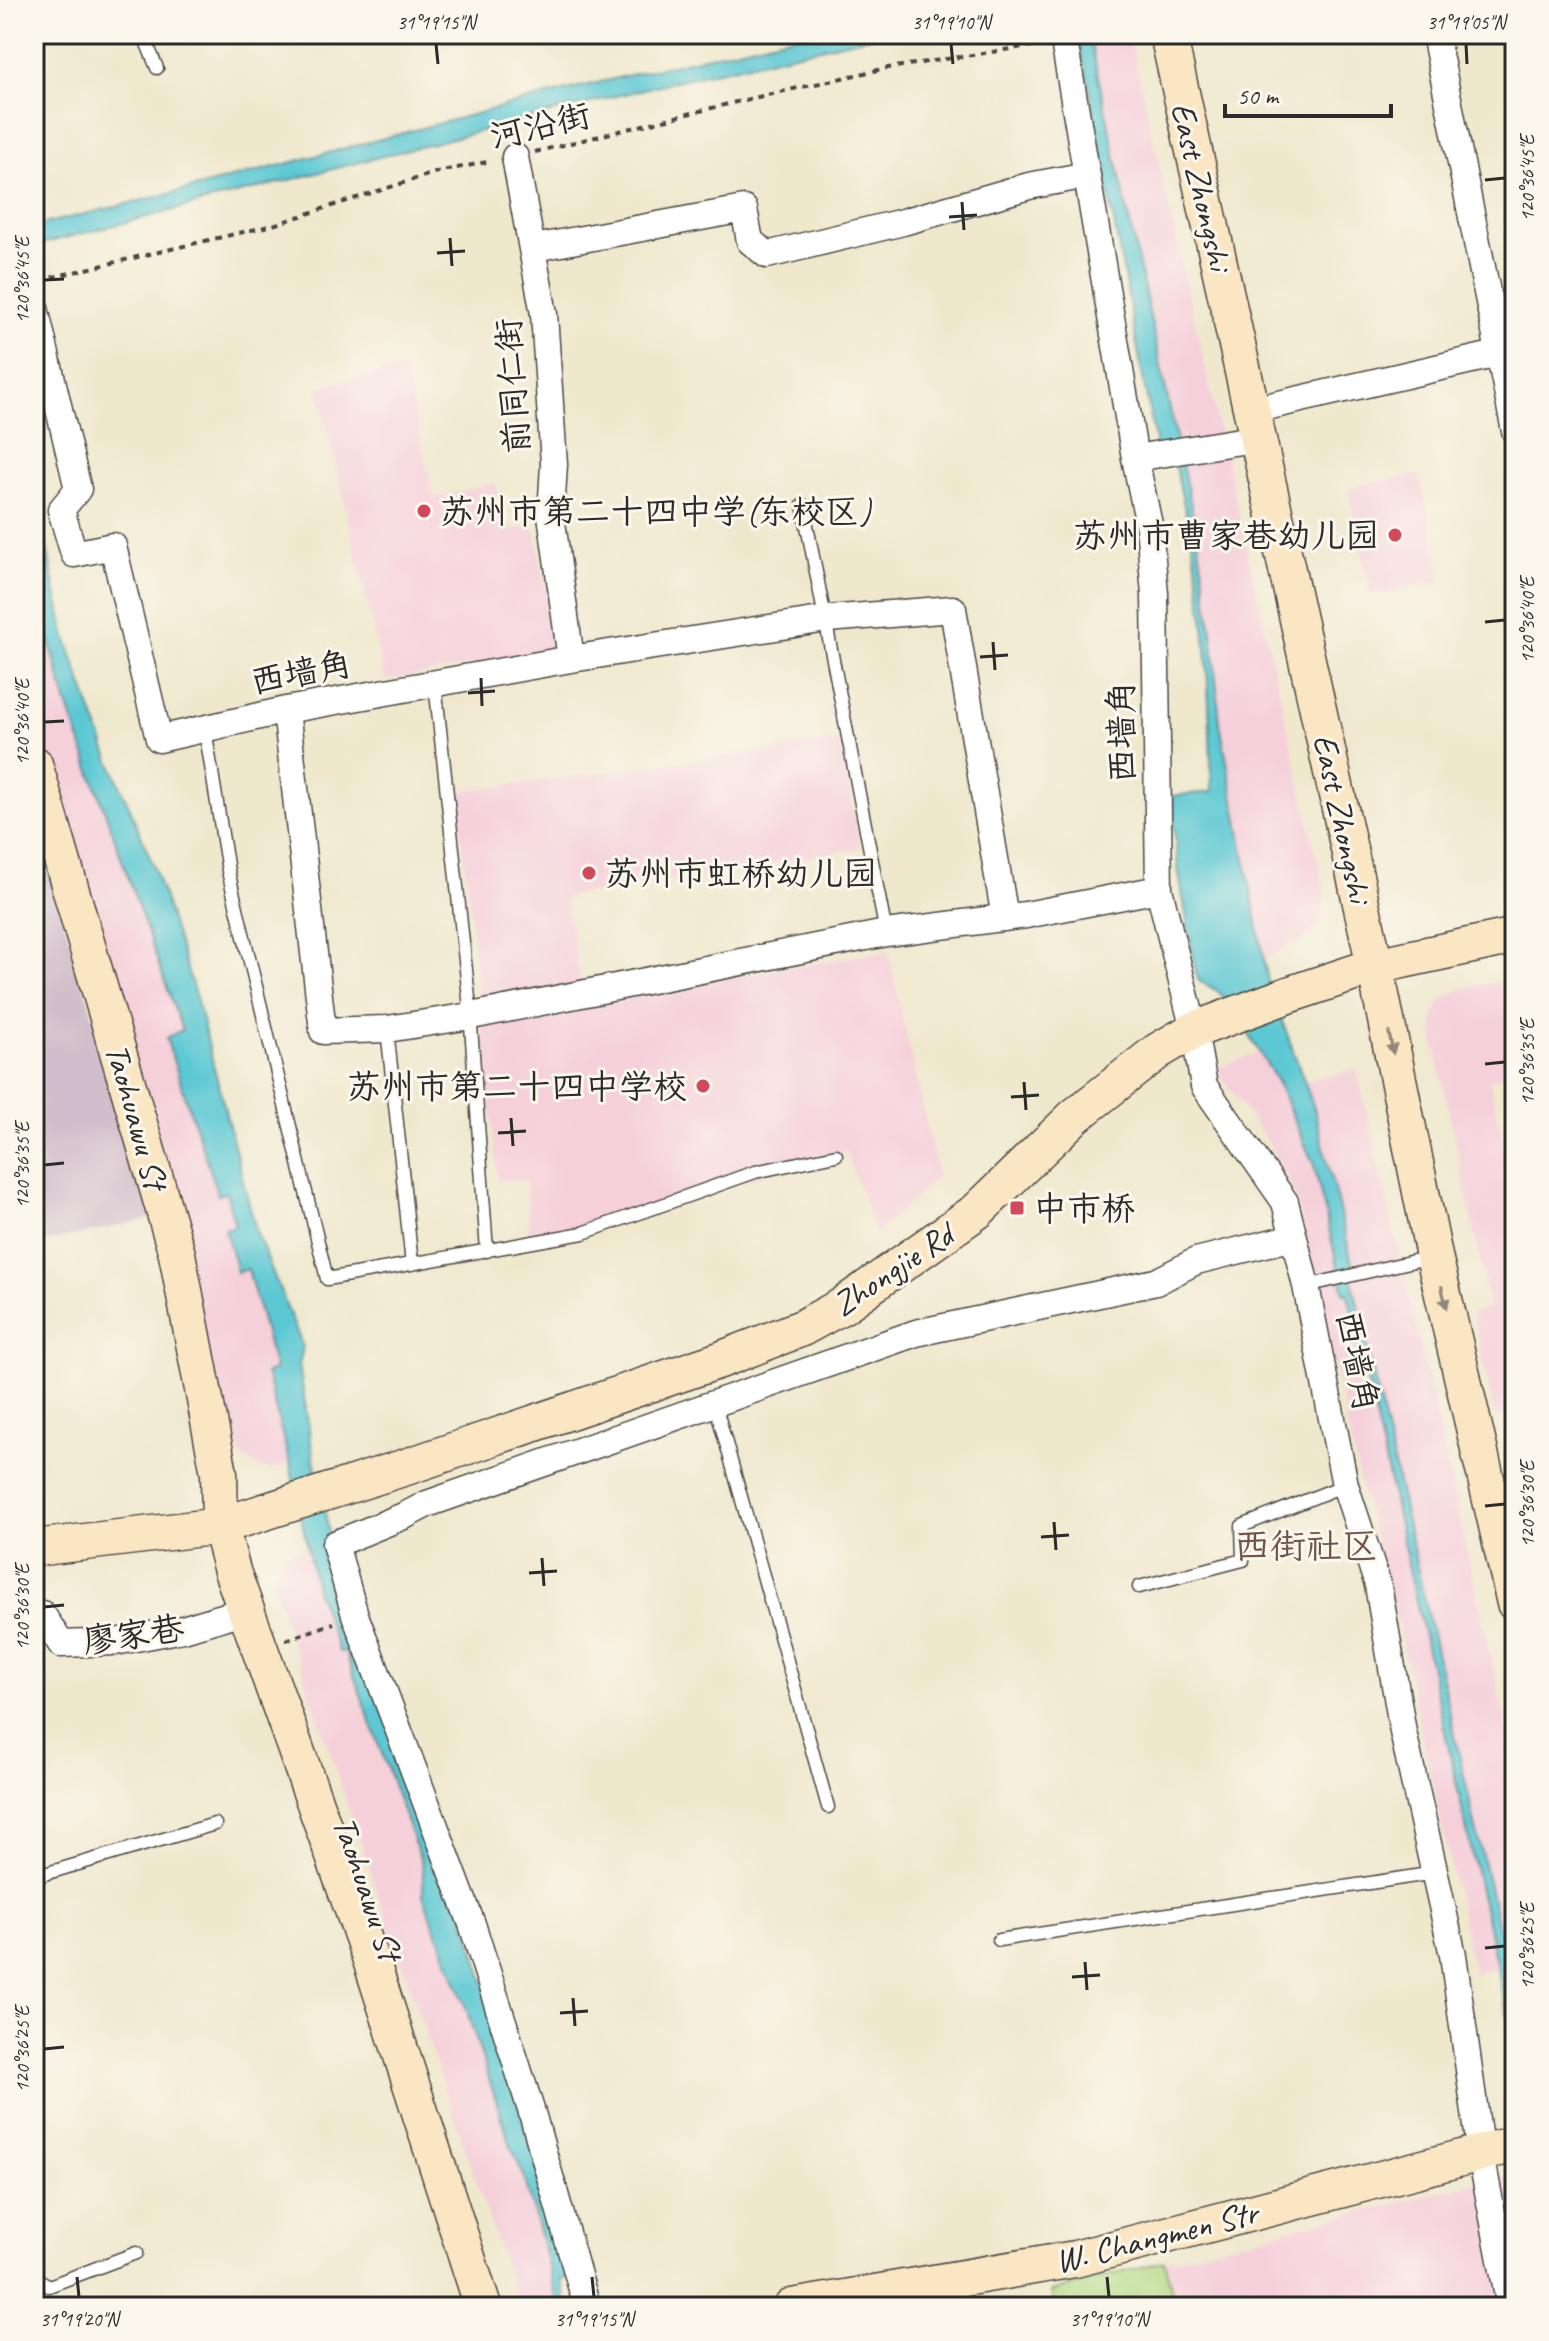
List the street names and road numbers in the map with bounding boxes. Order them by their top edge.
street label: 河沿街 [486,93,595,158]
street label: East Zhongshi [1161,98,1243,278]
street label: 前同仁街 [486,317,539,455]
street label: 西墙角 [247,642,355,703]
street label: 西墙角 [1099,681,1144,783]
street label: East Zhongshi [1304,730,1382,910]
street label: Taohuawu St [95,1039,179,1198]
street label: Zhongjie Rd [824,1210,966,1325]
street label: 西墙角 [1327,1307,1388,1415]
street label: 廖家巷 [80,1606,187,1663]
street label: Taohuawu St [323,1811,414,1970]
street label: W. Changmen Str [1050,2190,1265,2282]

